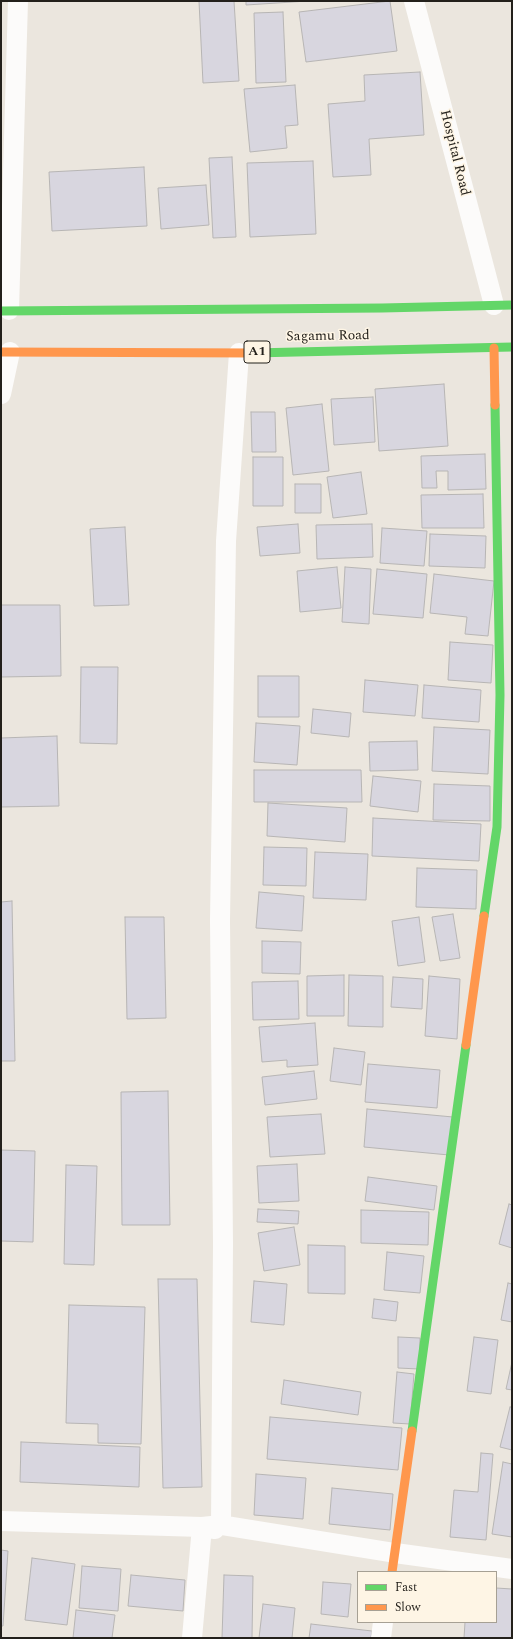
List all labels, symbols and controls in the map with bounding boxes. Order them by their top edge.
street label: Hospital Road [435,108,473,198]
street label: Sagamu Road [286,328,370,346]
road number: A1 [244,341,270,363]
legend [357,1571,497,1623]
text: Fast [395,1578,417,1597]
text: Slow [395,1598,420,1617]

